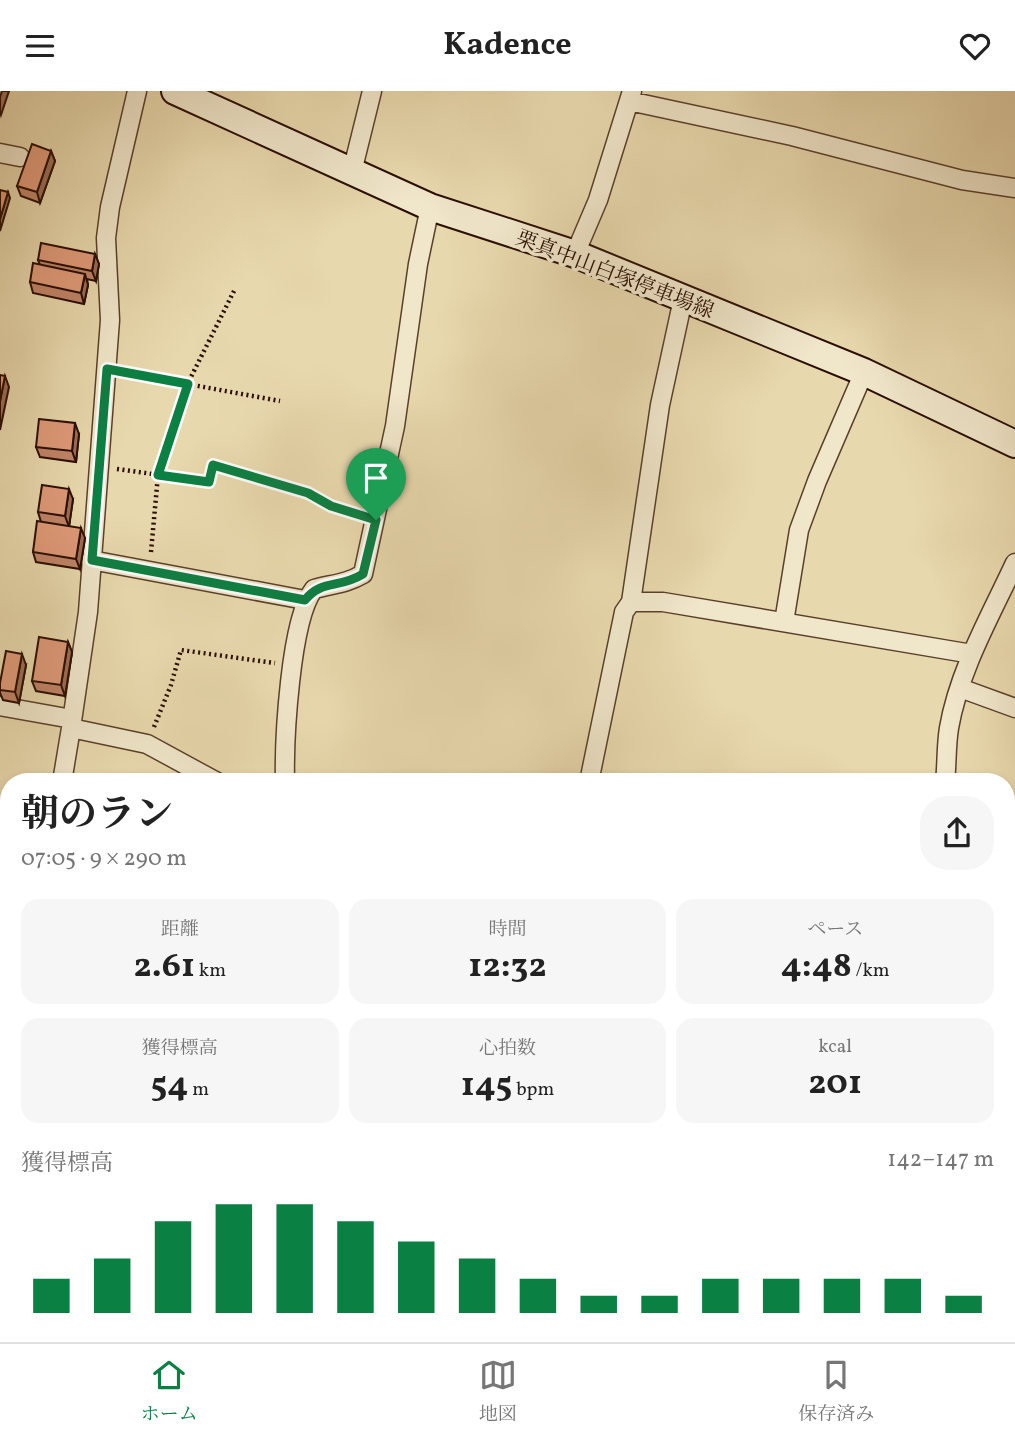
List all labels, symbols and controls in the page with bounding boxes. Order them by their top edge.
text: Kadence [443,24,572,68]
icon: menu [21,27,59,65]
icon: heart [956,27,994,65]
street label: 栗真中山白塚停車場線 [511,224,718,327]
pin [346,448,406,520]
icon: arrive [357,459,395,497]
text: 朝のラン [21,790,173,843]
button: share [920,796,994,870]
text: 07:05 · 9 × 290 m [21,843,187,875]
text: 距離 [161,917,199,943]
text: 時間 [488,917,527,943]
text: ペース [807,917,863,943]
text: 2.61 [134,943,195,991]
text: 12:32 [468,943,547,991]
text: 4:48 [781,943,852,991]
text: km [195,958,226,984]
text: /km [852,958,890,984]
text: kcal [818,1034,852,1060]
text: 獲得標高 [142,1036,218,1062]
text: 心拍数 [479,1036,536,1062]
text: 201 [808,1060,862,1108]
text: 54 [150,1062,189,1110]
text: 145 [461,1062,512,1110]
text: m [189,1077,209,1103]
text: bpm [512,1077,554,1103]
text: 142–147 m [887,1144,994,1176]
text: 獲得標高 [21,1148,113,1180]
tab: ホーム [141,1356,198,1428]
tab: 地図 [479,1356,517,1428]
tab: 保存済み [798,1356,874,1428]

